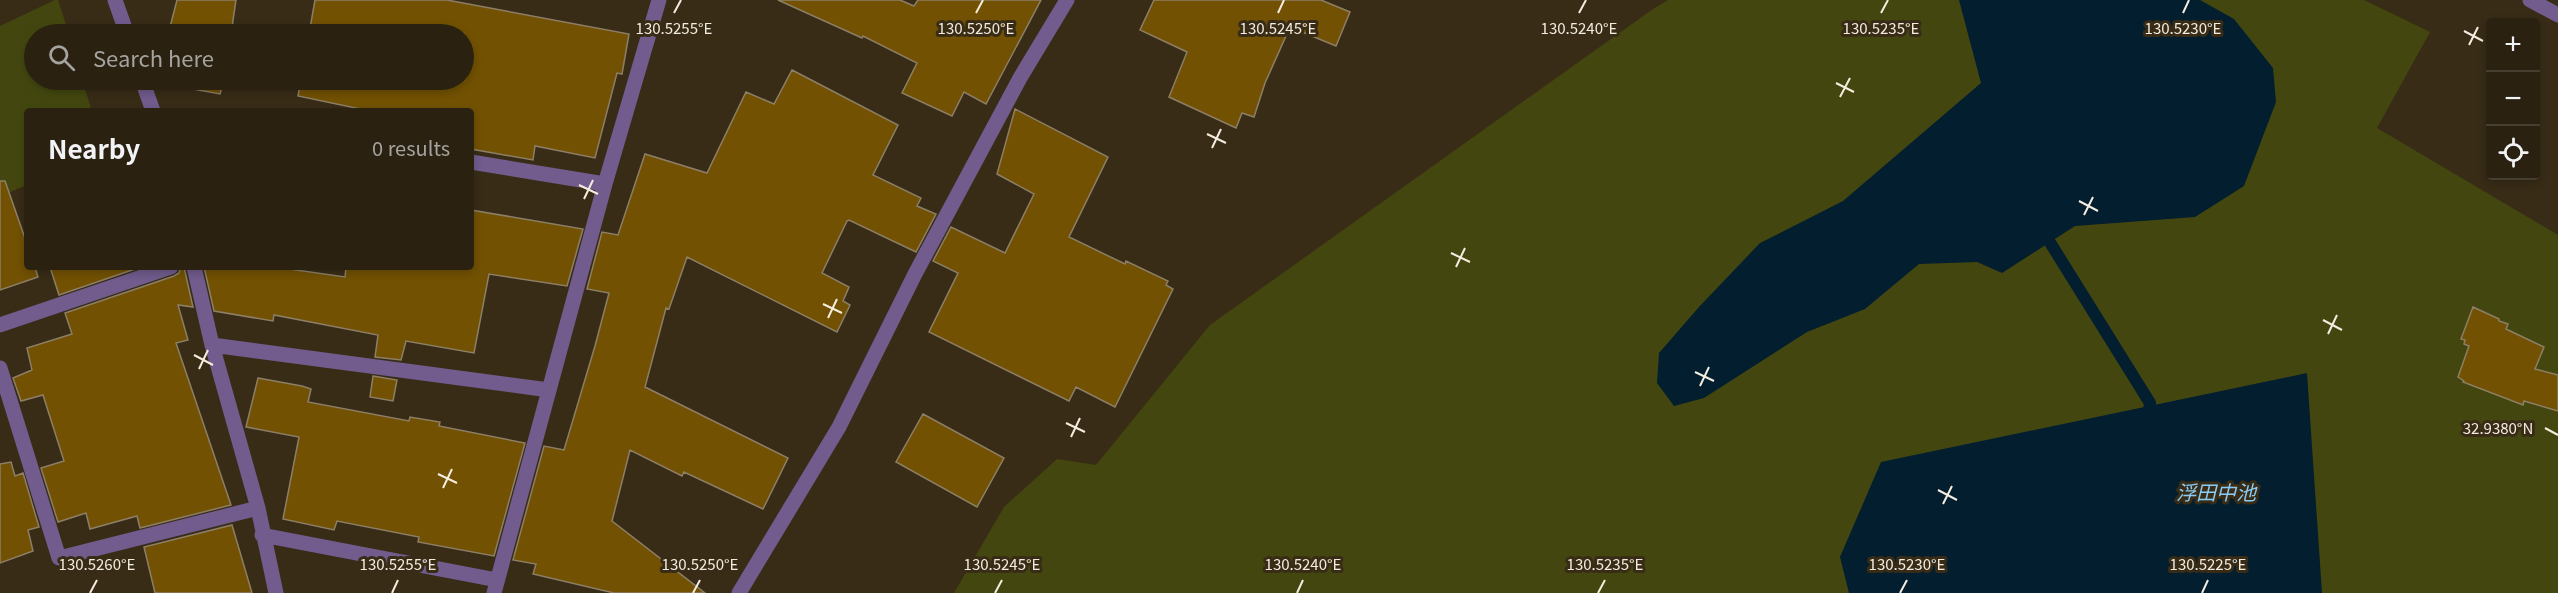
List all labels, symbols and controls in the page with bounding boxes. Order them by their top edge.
text: 130.5255°E [636,17,713,38]
text: 130.5250°E [938,17,1015,38]
text: 130.5245°E [1240,17,1317,38]
text: 130.5240°E [1541,17,1618,38]
text: 130.5235°E [1843,17,1920,38]
text: 130.5230°E [2145,17,2222,38]
map controls [2486,18,2540,180]
button: + [2486,18,2540,72]
search box [24,24,474,90]
icon: search [45,41,78,74]
text: Search here [93,41,214,73]
button: − [2486,72,2540,126]
button: locate [2486,126,2540,180]
text: Nearby [48,129,140,166]
text: 0 results [372,133,450,162]
text: 32.9380°N [2463,417,2533,438]
water label: 浮田中池 [2176,477,2258,506]
text: 130.5260°E [59,553,136,574]
text: 130.5255°E [360,553,437,574]
text: 130.5250°E [662,553,739,574]
text: 130.5245°E [964,553,1041,574]
text: 130.5240°E [1265,553,1342,574]
text: 130.5235°E [1567,553,1644,574]
text: 130.5230°E [1869,553,1946,574]
text: 130.5225°E [2170,553,2247,574]

